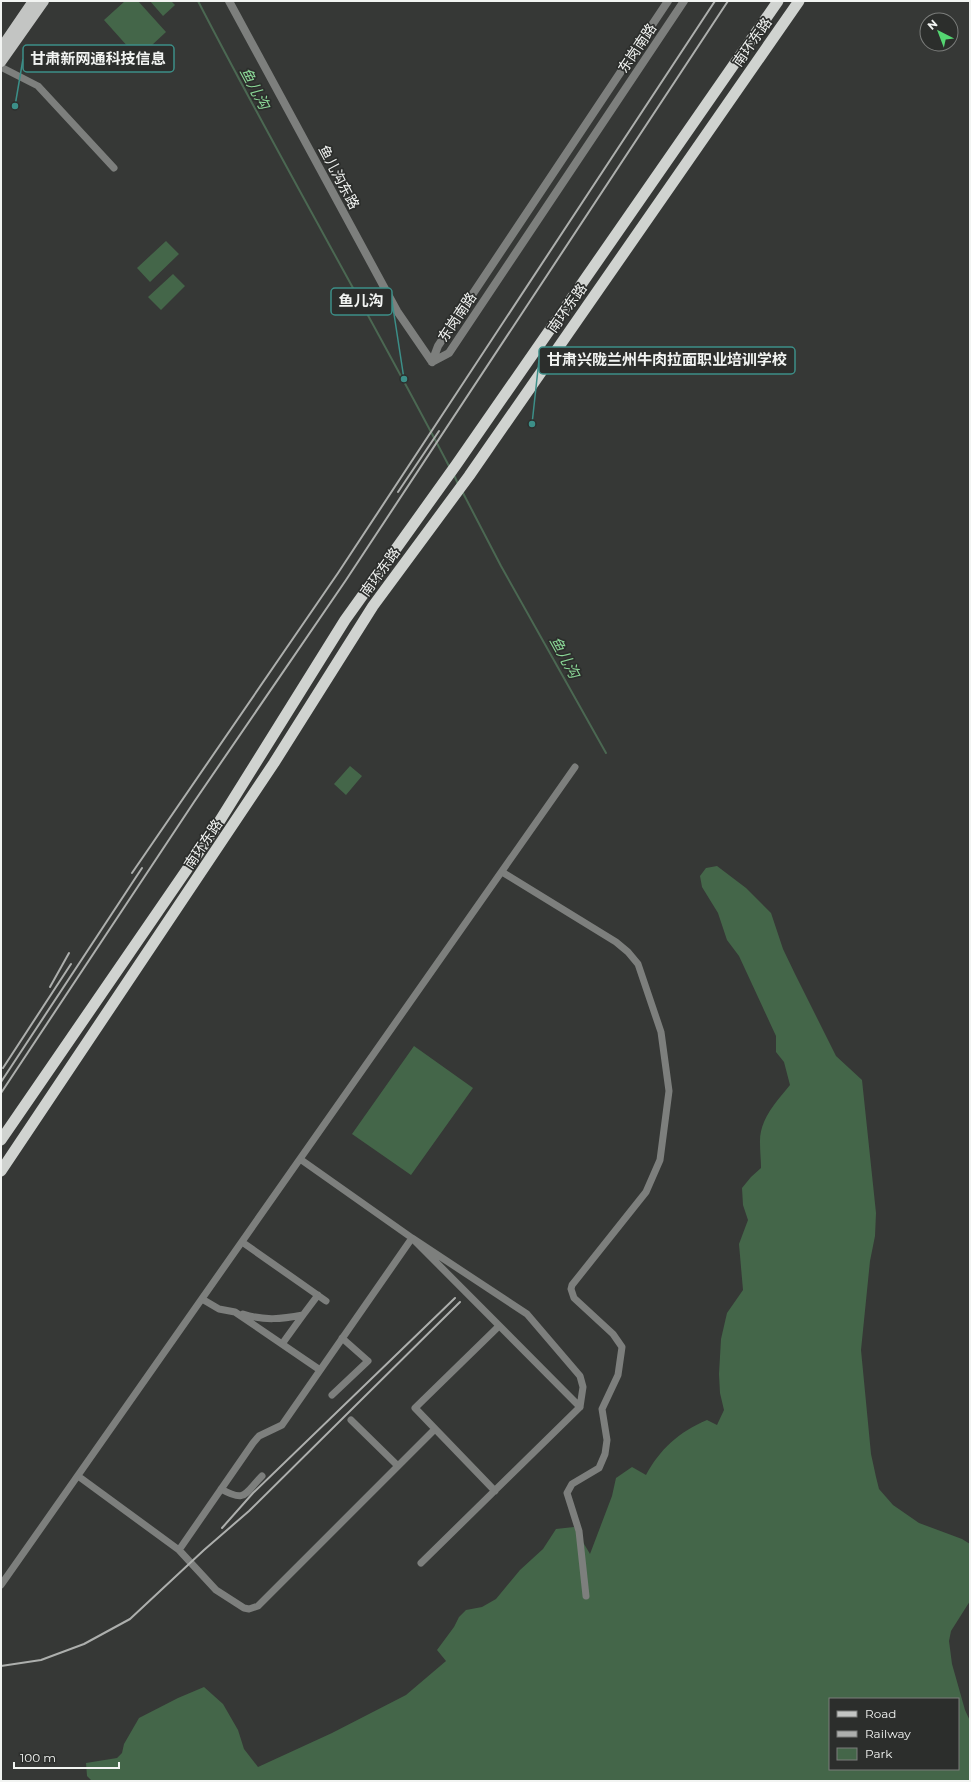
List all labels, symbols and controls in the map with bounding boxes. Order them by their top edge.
north arrow [919,12,959,52]
street label: 南环东路 [729,14,775,70]
text: N [924,16,940,33]
street label: 东岗南路 [614,20,660,76]
callout: 甘肃新网通科技信息 [23,45,174,72]
text: 甘肃新网通科技信息 [30,49,166,68]
water label: 鱼儿沟 [236,64,275,114]
street label: 鱼儿沟东路 [315,142,363,212]
street label: 南环东路 [544,280,590,336]
callout: 鱼儿沟 [331,288,392,315]
street label: 东岗南路 [434,289,480,345]
text: 鱼儿沟 [338,291,384,310]
callout: 甘肃兴陇兰州牛肉拉面职业培训学校 [539,347,795,374]
text: 甘肃兴陇兰州牛肉拉面职业培训学校 [547,350,787,369]
street label: 南环东路 [356,544,404,600]
water label: 鱼儿沟 [546,633,585,683]
street label: 南环东路 [180,816,226,872]
legend [829,1698,959,1770]
text: Road [865,1706,896,1721]
text: Railway [865,1726,911,1741]
scale bar [14,1744,119,1770]
text: Park [865,1746,893,1761]
text: 100 m [20,1750,56,1765]

